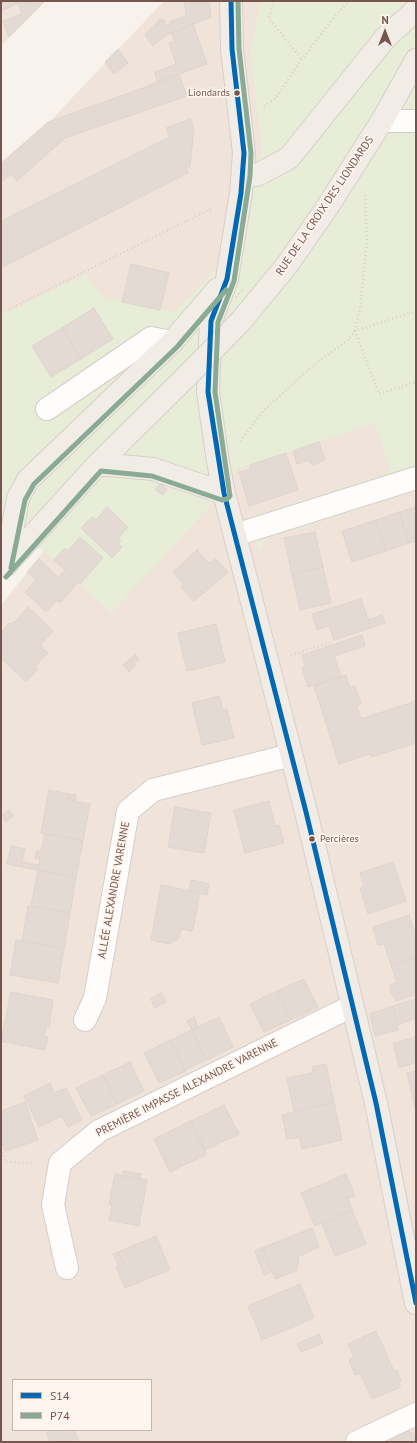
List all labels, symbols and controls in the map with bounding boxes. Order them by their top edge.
north arrow [365,12,405,52]
text: N [381,13,389,27]
place label: Liondards [188,87,230,99]
marker: Liondards [232,88,242,98]
street label: RUE DE LA CROIX DES LIONDARDS [273,134,377,278]
street label: ALLÉE ALEXANDRE VARENNE [95,821,133,959]
place label: Percières [320,833,359,845]
marker: Percières [307,834,317,844]
street label: PREMIÈRE IMPASSE ALEXANDRE VARENNE [94,1036,280,1140]
legend [12,1379,152,1431]
text: S14 [50,1388,69,1403]
text: P74 [50,1408,70,1423]

